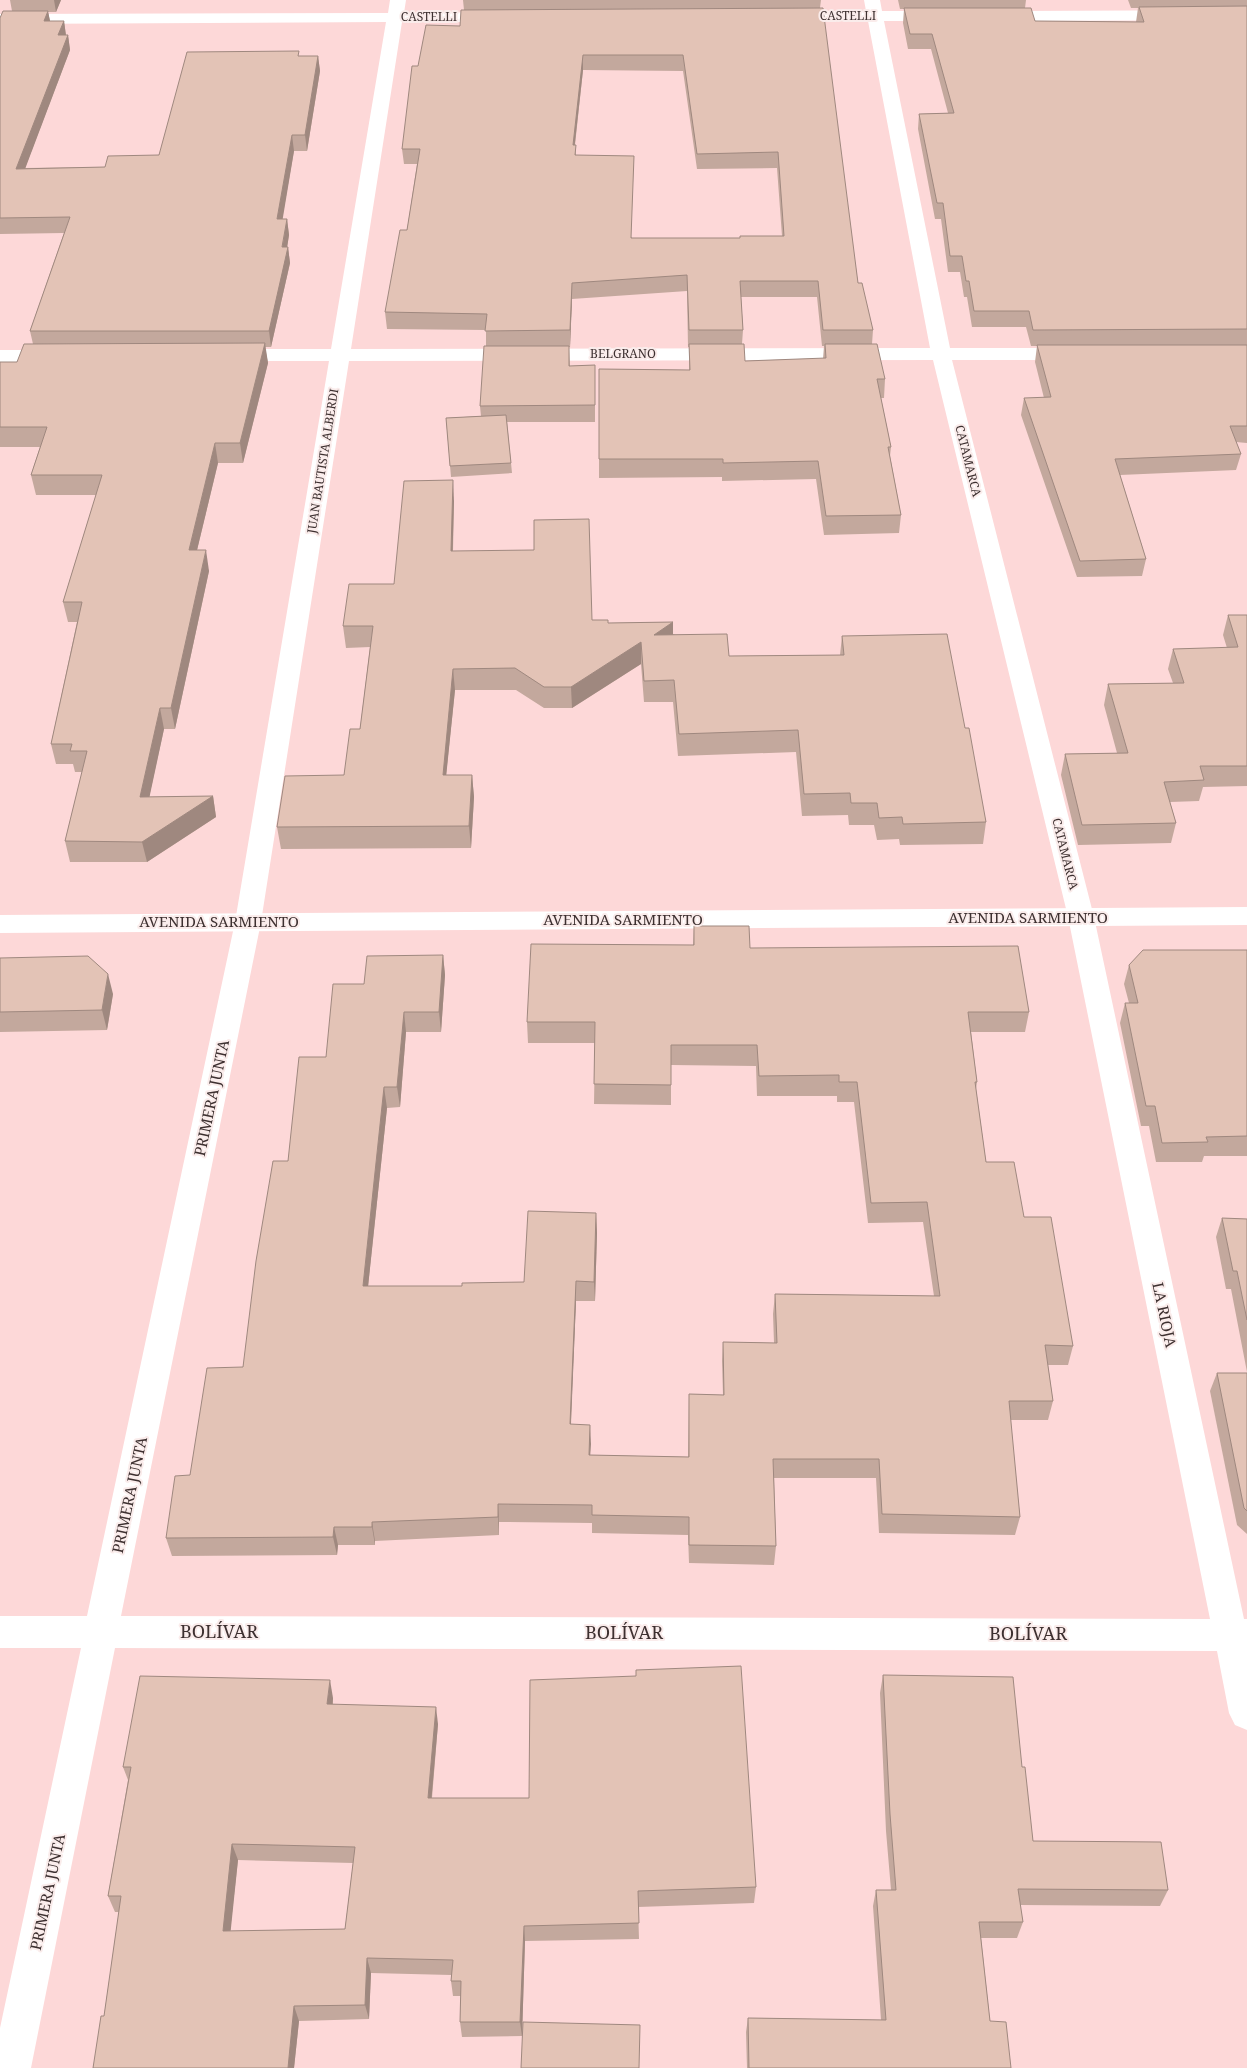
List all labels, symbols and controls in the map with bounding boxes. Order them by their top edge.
street label: CASTELLI [820,7,876,24]
street label: CASTELLI [401,8,457,25]
street label: BELGRANO [590,345,656,362]
street label: JUAN BAUTISTA ALBERDI [303,387,342,536]
street label: CATAMARCA [951,423,986,499]
street label: CATAMARCA [1048,816,1083,892]
street label: AVENIDA SARMIENTO [948,907,1108,927]
street label: AVENIDA SARMIENTO [543,909,703,929]
street label: AVENIDA SARMIENTO [139,911,299,931]
street label: PRIMERA JUNTA [189,1037,233,1158]
street label: LA RIOJA [1148,1280,1182,1350]
street label: PRIMERA JUNTA [107,1434,151,1555]
street label: BOLÍVAR [180,1619,258,1643]
street label: BOLÍVAR [585,1620,663,1644]
street label: BOLÍVAR [989,1621,1067,1645]
street label: PRIMERA JUNTA [25,1831,69,1952]

